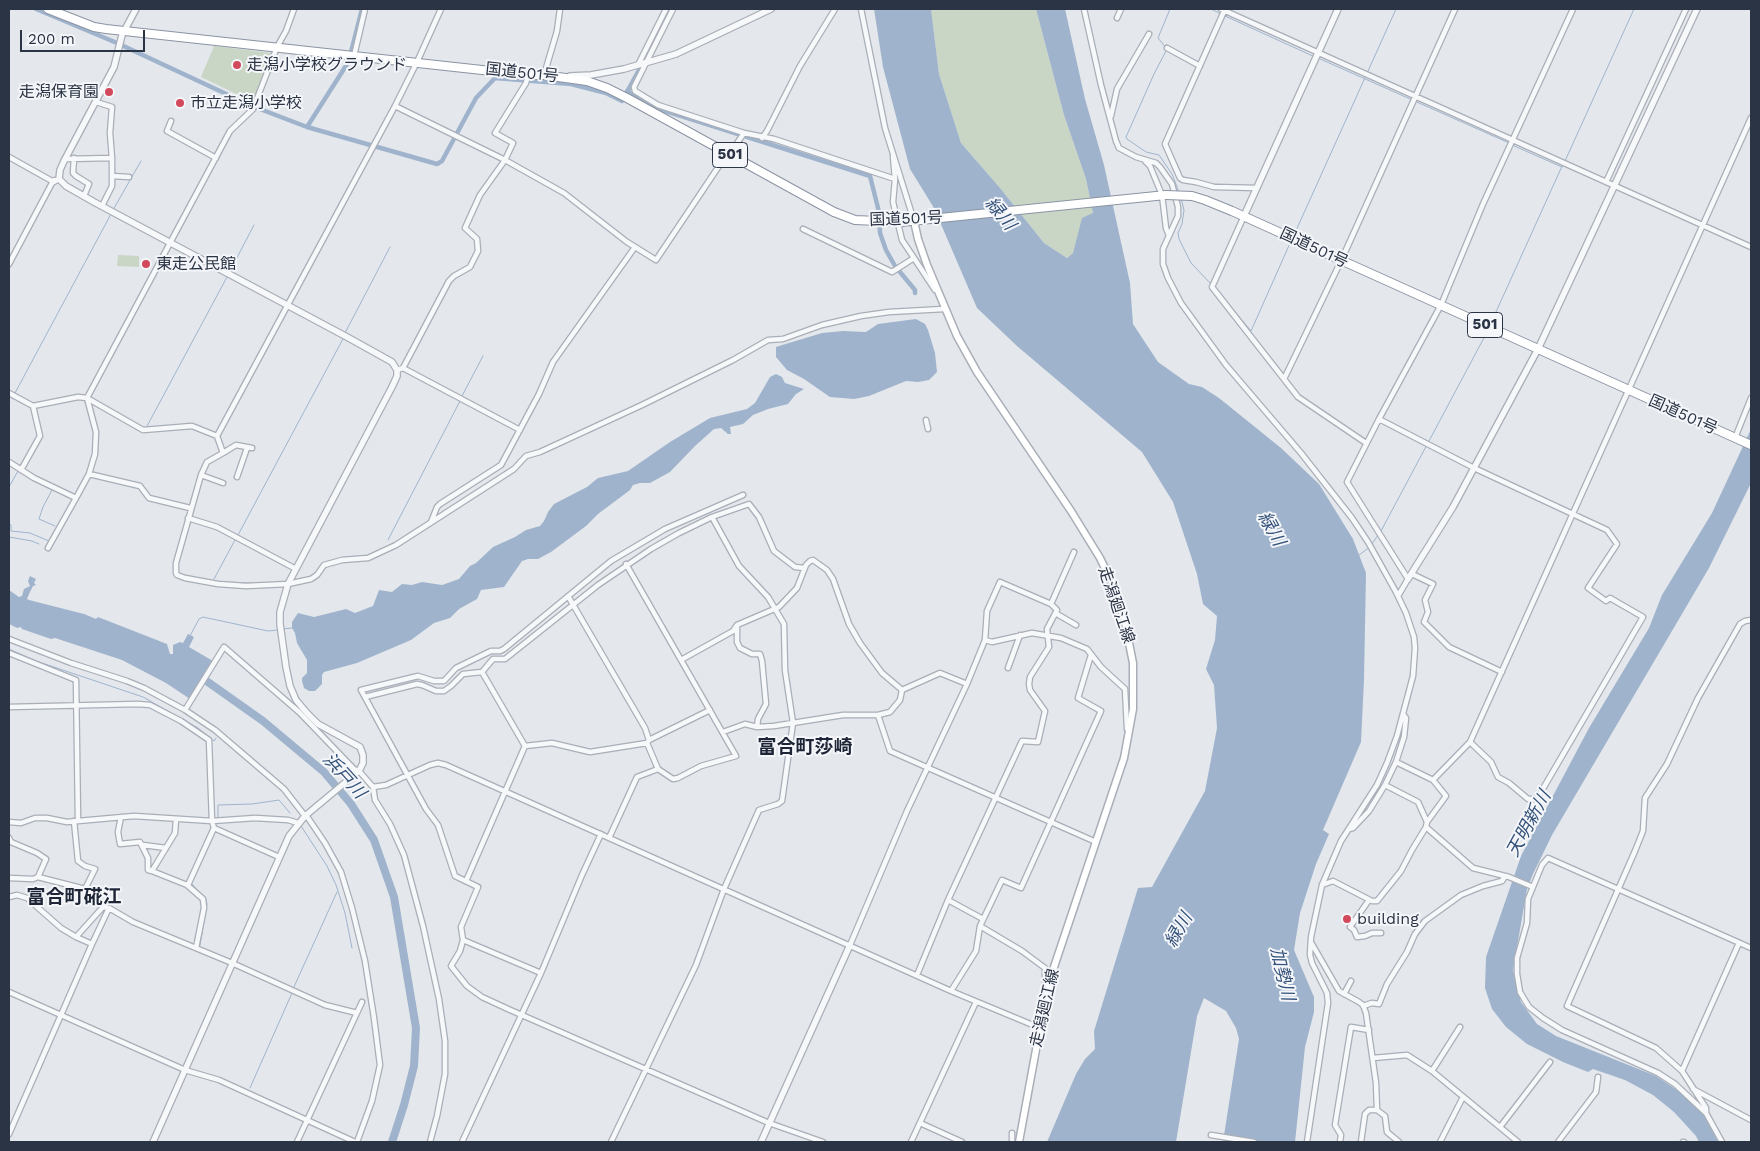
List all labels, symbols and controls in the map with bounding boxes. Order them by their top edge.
scale bar [22,20,148,52]
text: 200 m [28,30,75,48]
place label: 走潟小学校グラウンド [247,55,407,75]
marker: 走潟小学校グラウンド [231,59,243,71]
street label: 国道501号 [484,60,560,86]
place label: 走潟保育園 [19,82,99,102]
marker: 走潟保育園 [103,86,115,98]
place label: 市立走潟小学校 [190,93,302,113]
marker: 市立走潟小学校 [174,97,186,109]
road number: 501 [712,142,748,168]
water label: 緑川 [980,193,1020,235]
street label: 国道501号 [869,208,943,230]
street label: 国道501号 [1277,224,1351,272]
place label: 東走公民館 [156,254,236,274]
marker: 東走公民館 [140,258,152,270]
road number: 501 [1468,312,1502,338]
street label: 国道501号 [1646,391,1720,439]
water label: 緑川 [1253,508,1289,550]
street label: 走潟廻江線 [1094,564,1138,646]
district label: 富合町莎崎 [758,736,852,758]
water label: 浜戸川 [318,749,370,803]
water label: 天明新川 [1502,787,1556,861]
district label: 富合町硴江 [27,886,121,908]
water label: 緑川 [1161,909,1197,951]
place label: building [1357,909,1419,929]
marker: building [1341,913,1353,925]
water label: 加勢川 [1265,945,1299,1003]
street label: 走潟廻江線 [1027,967,1063,1049]

